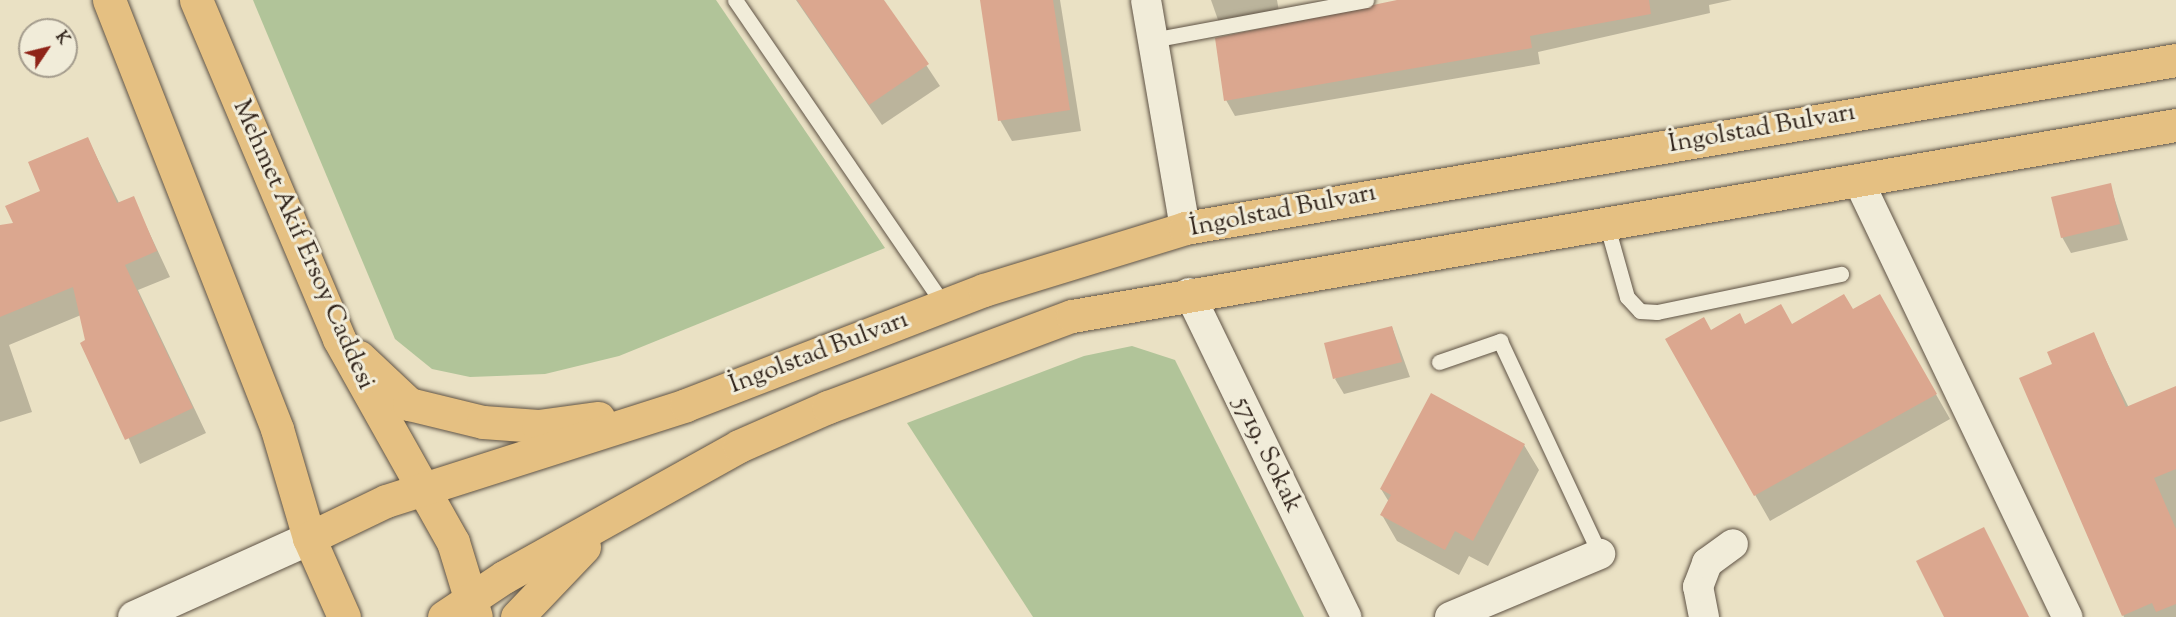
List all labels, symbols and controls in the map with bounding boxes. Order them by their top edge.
north arrow [18,18,78,78]
text: K [49,27,74,50]
street label: Mehmet Akif Ersoy Caddesi [225,95,381,395]
street label: İngolstad Bulvarı [1666,97,1858,161]
street label: İngolstad Bulvarı [1187,178,1379,244]
street label: İngolstad Bulvarı [725,305,913,401]
street label: 5719. Sokak [1226,392,1308,518]

